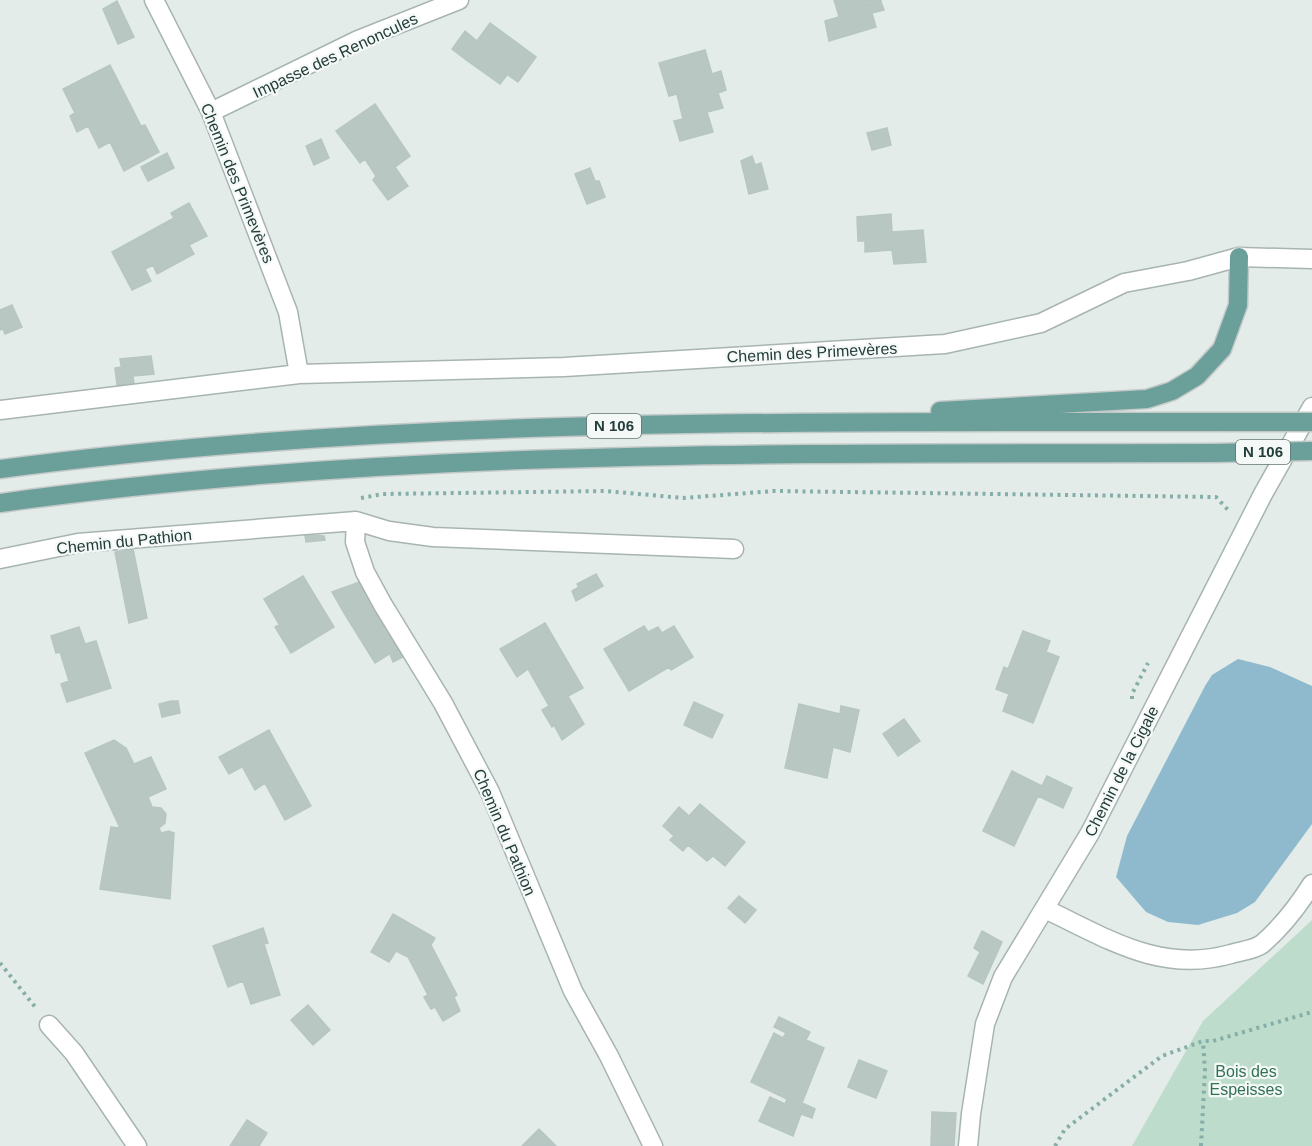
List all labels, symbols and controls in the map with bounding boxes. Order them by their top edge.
street label: Impasse des Renoncules [250,10,420,101]
street label: Chemin des Primevères [198,101,277,266]
street label: Chemin des Primevères [726,340,898,365]
road number: N 106 [587,414,641,438]
road number: N 106 [1236,440,1290,464]
street label: Chemin du Pathion [55,526,193,557]
street label: Chemin de la Cigale [1081,703,1162,839]
street label: Chemin du Pathion [470,766,539,898]
park label: Bois des Espeisses [1210,1063,1282,1098]

